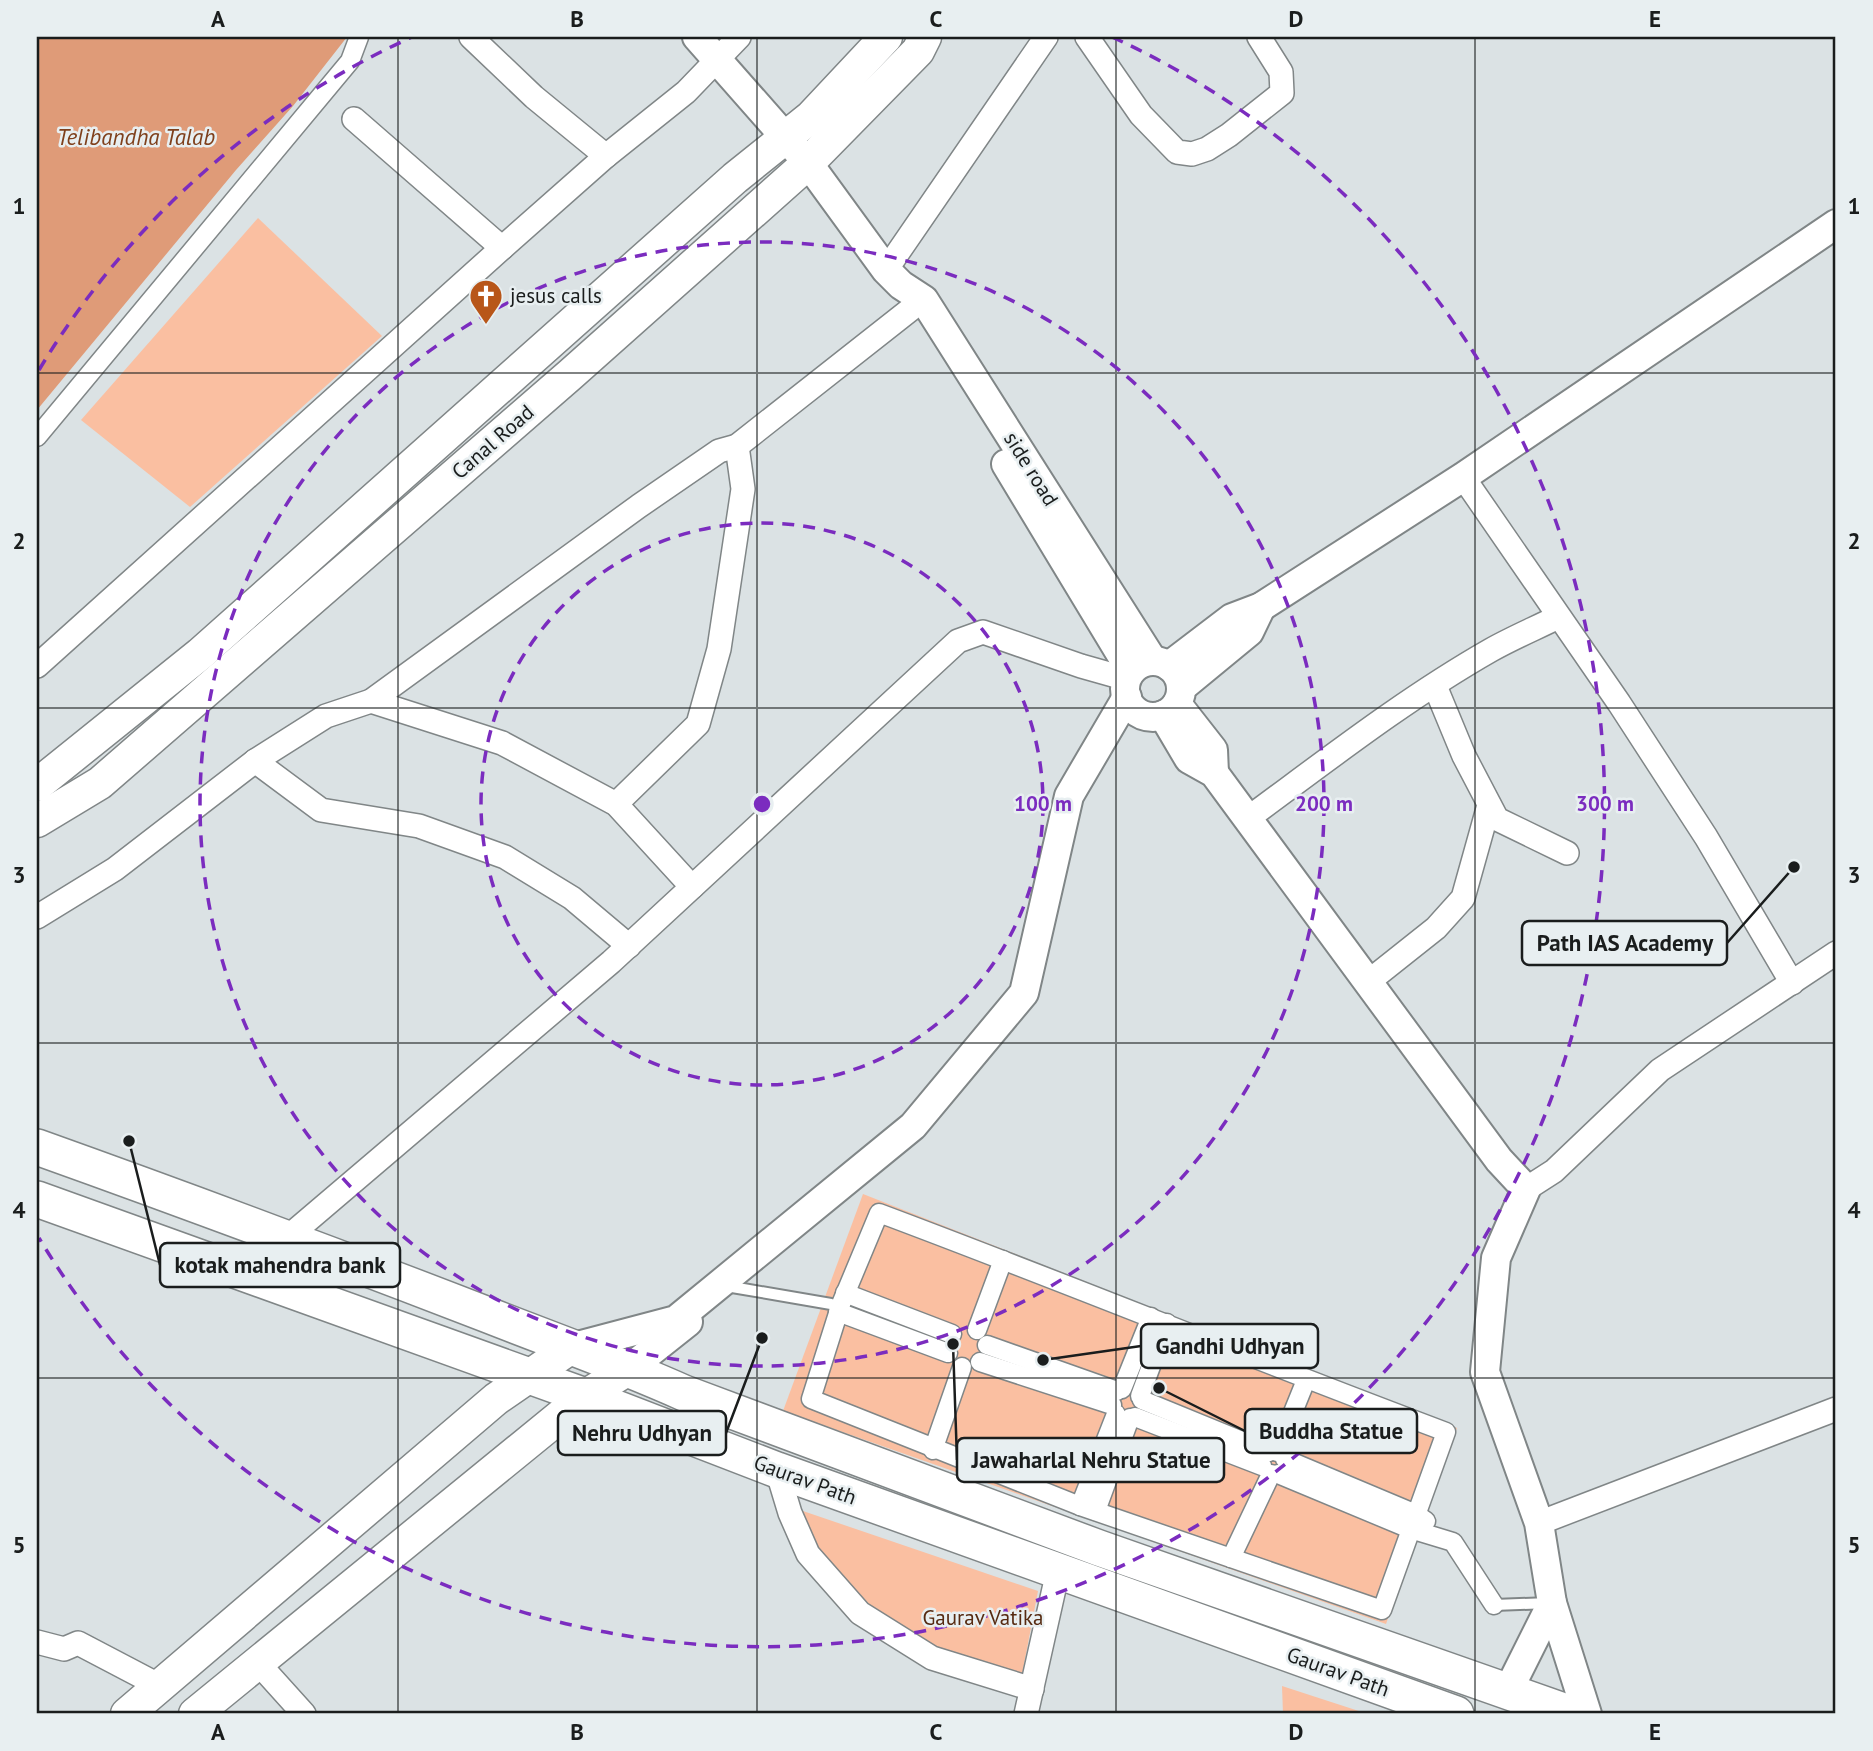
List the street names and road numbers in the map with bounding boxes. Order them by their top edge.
street label: Canal Road [446,399,539,485]
street label: side road [998,427,1065,511]
street label: Gaurav Path [750,1449,860,1511]
street label: Gaurav Path [1283,1641,1393,1703]

